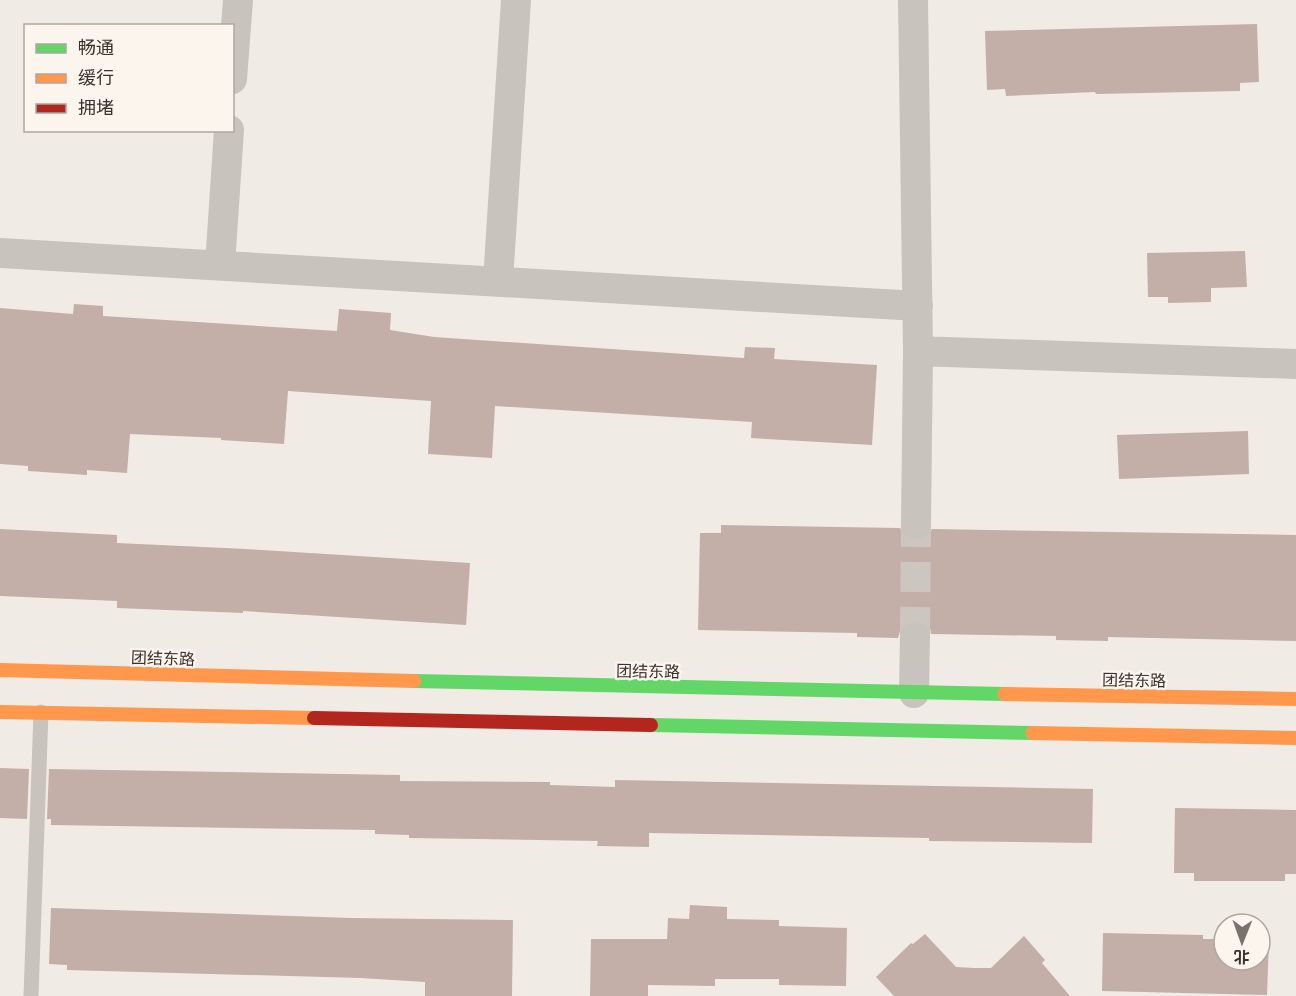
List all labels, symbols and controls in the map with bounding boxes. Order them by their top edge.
legend [24,24,234,132]
text: 畅通 [78,36,114,58]
text: 缓行 [78,66,114,88]
text: 拥堵 [78,96,114,118]
street label: 团结东路 [131,647,195,669]
street label: 团结东路 [616,660,680,682]
street label: 团结东路 [1102,669,1166,691]
north arrow [1212,912,1272,972]
text: 北 [1234,947,1250,967]

